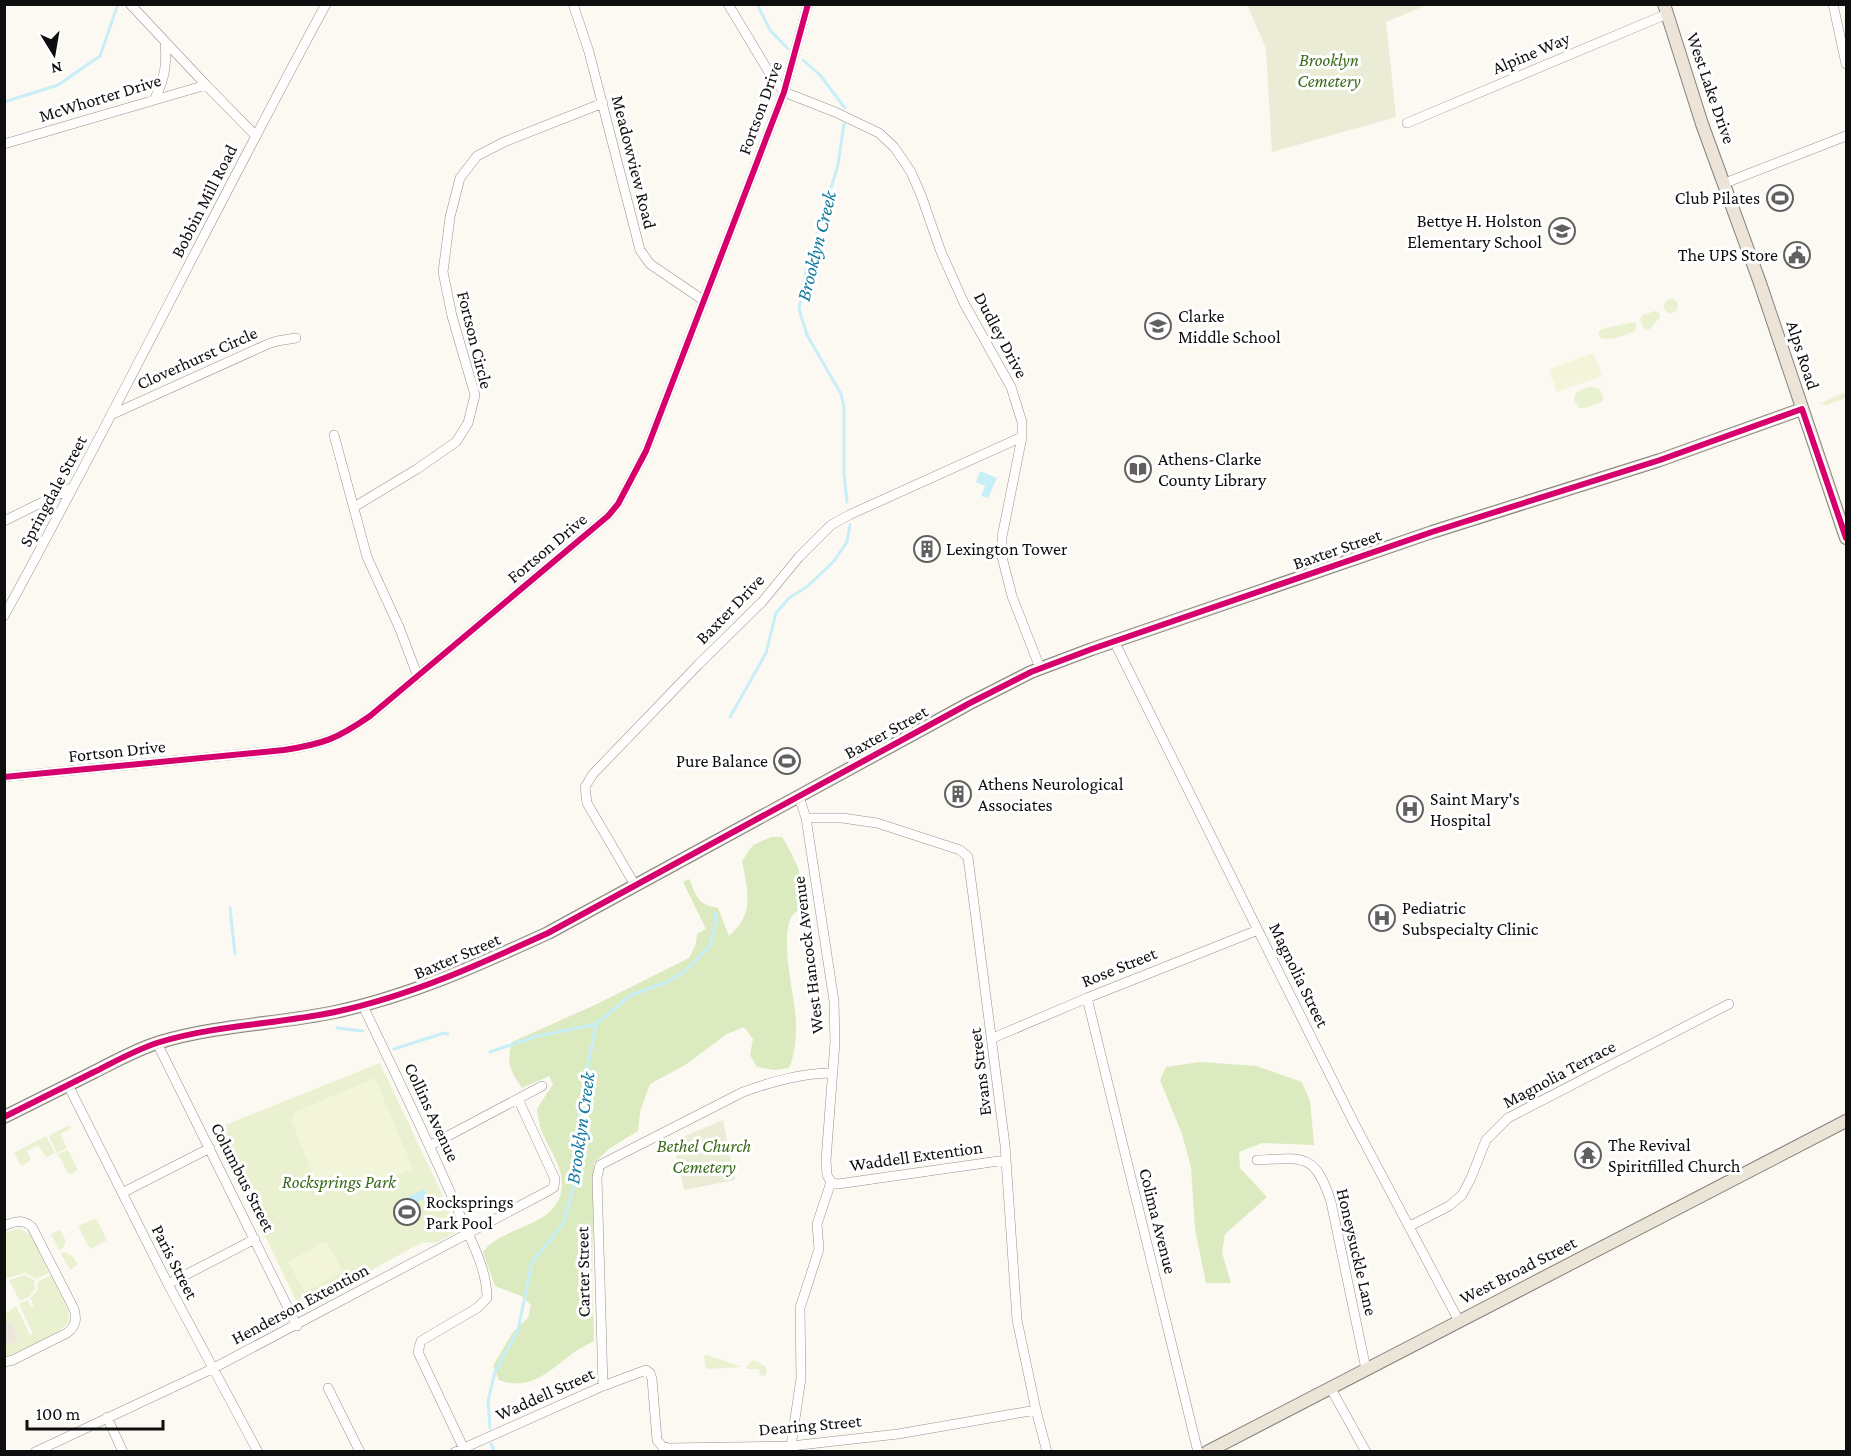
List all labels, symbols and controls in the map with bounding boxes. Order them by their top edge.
north arrow [24,24,84,84]
street label: Alpine Way [1489,27,1573,78]
street label: West Lake Drive [1683,30,1739,146]
park label: Brooklyn Cemetery [1297,50,1361,91]
text: N [50,59,64,78]
street label: Fortson Drive [734,59,786,157]
street label: McWhorter Drive [37,70,164,126]
street label: Meadowview Road [608,93,660,231]
street label: Bobbin Mill Road [167,141,241,261]
sports icon: Club Pilates [1765,183,1795,213]
water label: Brooklyn Creek [792,187,842,304]
place label: Club Pilates [1675,188,1760,208]
place label: Bettye H. Holston Elementary School [1407,211,1542,252]
school or university icon: Bettye H. Holston Elementary School [1547,216,1577,246]
public building icon: The UPS Store [1782,240,1812,270]
place label: The UPS Store [1678,245,1778,265]
street label: Fortson Circle [453,289,497,391]
street label: Dudley Drive [970,289,1032,381]
place label: Clarke Middle School [1178,306,1281,347]
school or university icon: Clarke Middle School [1143,311,1173,341]
street label: Alps Road [1782,318,1824,393]
street label: Cloverhurst Circle [134,322,260,394]
street label: Springdale Street [15,431,91,550]
place label: Athens-Clarke County Library [1158,449,1267,490]
library icon: Athens-Clarke County Library [1123,454,1153,484]
street label: Fortson Drive [503,509,591,587]
street label: Baxter Street [1290,524,1385,573]
building icon: Lexington Tower [912,534,942,564]
place label: Lexington Tower [946,539,1068,559]
street label: Baxter Drive [692,570,768,648]
street label: Baxter Street [841,700,932,763]
street label: Fortson Drive [67,736,167,766]
sports icon: Pure Balance [772,746,802,776]
place label: Pure Balance [676,751,768,771]
place label: Athens Neurological Associates [978,774,1124,815]
building icon: Athens Neurological Associates [943,779,973,809]
place label: Saint Mary's Hospital [1430,789,1520,830]
hospital icon: Saint Mary's Hospital [1395,794,1425,824]
street label: West Hancock Avenue [788,875,828,1035]
place label: Pediatric Subspecialty Clinic [1402,898,1539,939]
hospital icon: Pediatric Subspecialty Clinic [1367,903,1397,933]
street label: Magnolia Street [1265,919,1333,1031]
street label: Baxter Street [411,928,504,983]
street label: Rose Street [1079,943,1160,991]
street label: Evans Street [965,1026,995,1117]
street label: Magnolia Terrace [1499,1036,1619,1112]
street label: Collins Avenue [400,1059,464,1165]
water label: Brooklyn Creek [561,1069,600,1185]
street label: Columbus Street [207,1119,280,1236]
place label: The Revival Spiritfilled Church [1608,1135,1741,1176]
park label: Bethel Church Cemetery [657,1136,752,1177]
street label: Waddell Extention [848,1137,984,1175]
temple icon: The Revival Spiritfilled Church [1573,1140,1603,1170]
street label: Colima Avenue [1135,1166,1181,1276]
park label: Rocksprings Park [282,1172,397,1192]
street label: Honeysuckle Lane [1333,1186,1381,1318]
place label: Rocksprings Park Pool [426,1192,514,1233]
sports icon: Rocksprings Park Pool [392,1197,422,1227]
street label: Paris Street [148,1221,203,1303]
street label: Carter Street [572,1225,594,1318]
street label: West Broad Street [1456,1232,1581,1308]
street label: Henderson Extention [228,1259,372,1349]
street label: Waddell Street [493,1363,598,1425]
scale bar [27,1393,164,1431]
text: 100 m [36,1404,81,1424]
street label: Dearing Street [758,1410,863,1439]

